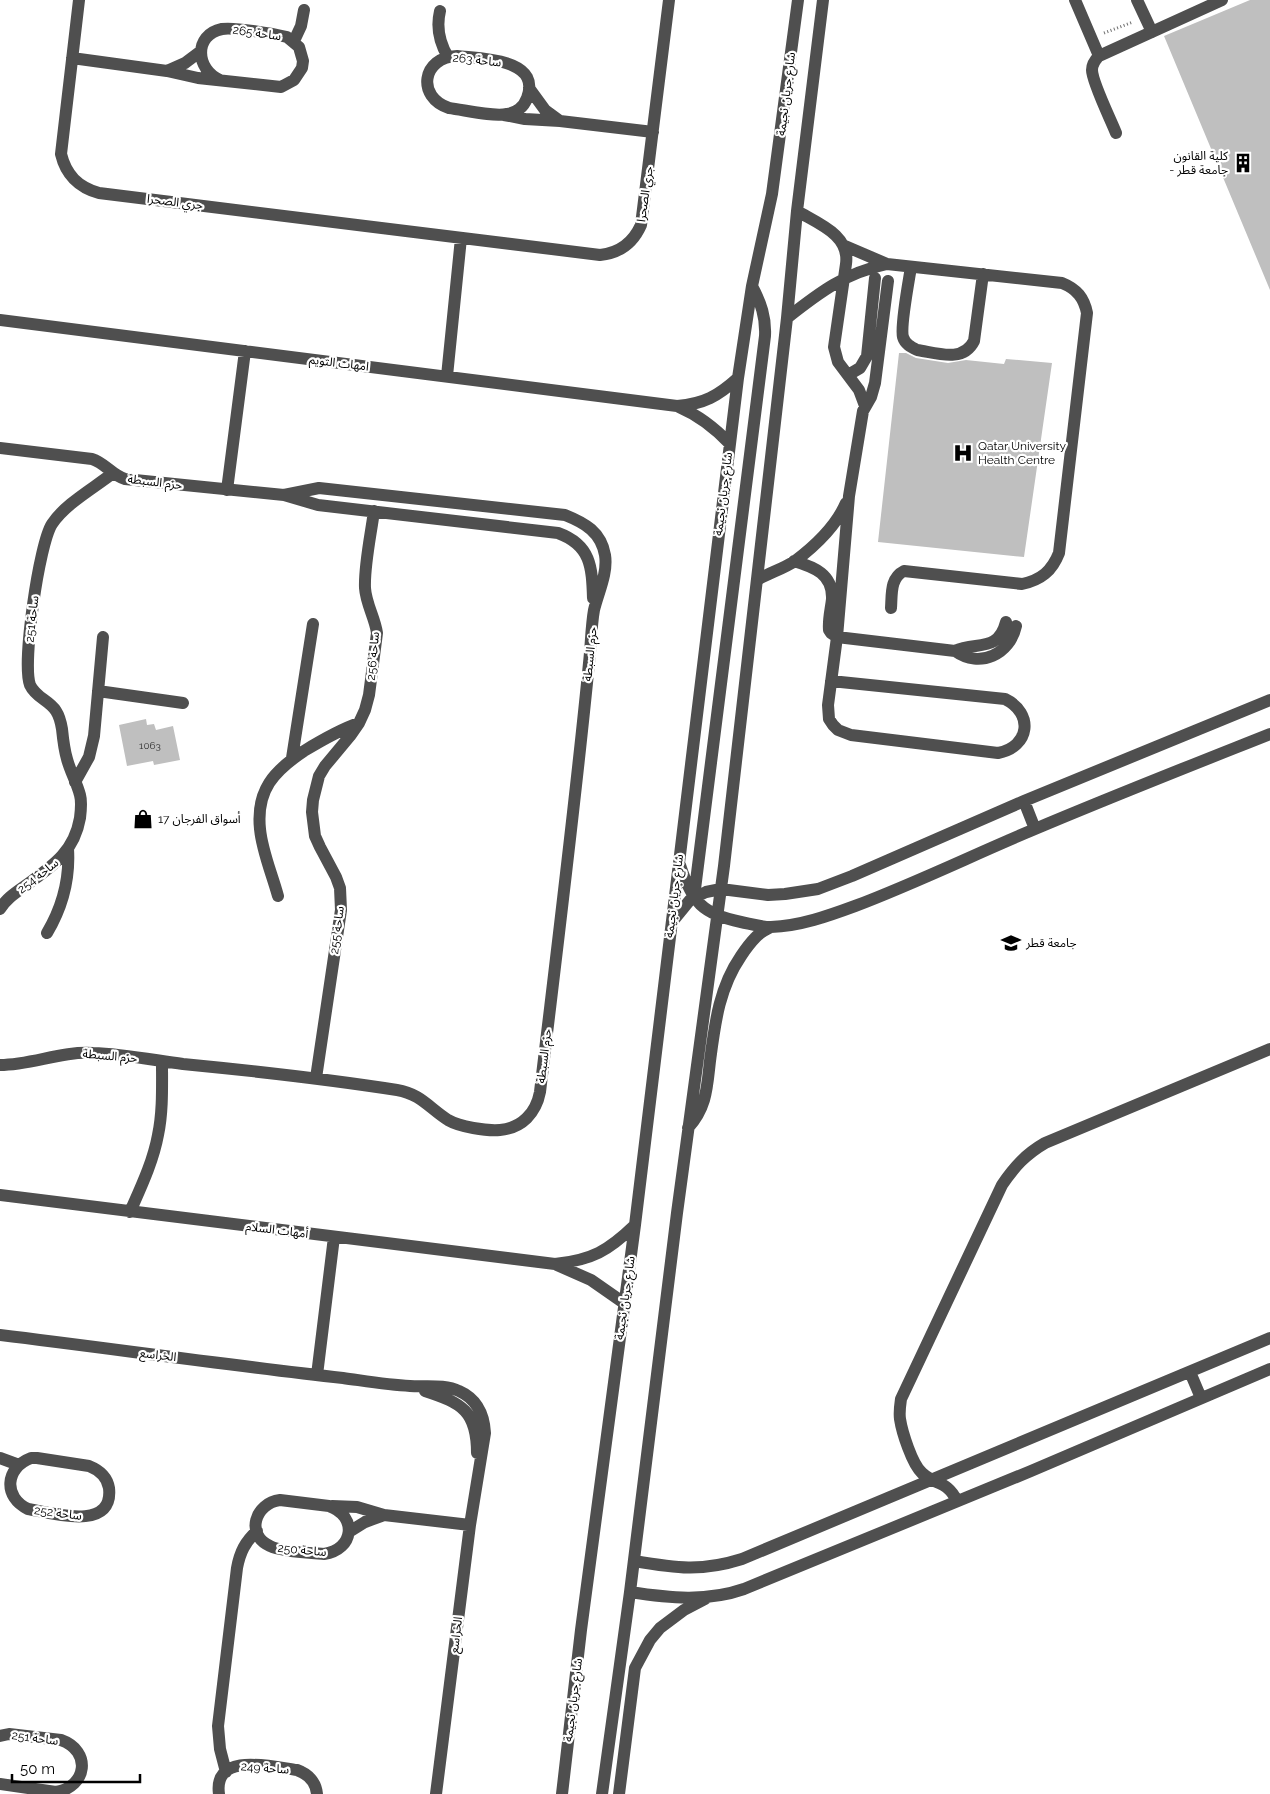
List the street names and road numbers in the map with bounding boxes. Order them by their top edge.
street label: ساحة 265 [232,23,282,43]
street label: ساحة 263 [452,50,502,70]
street label: شارع جريان نجيمة [774,51,800,137]
street label: جري الصحرا [634,165,659,223]
street label: جري الصحرا [146,192,204,215]
street label: امهات التويم [308,352,370,376]
street label: شارع جريان نجيمة [711,451,737,537]
street label: حزم السبطة [127,472,183,494]
street label: ساحة 251 [23,595,41,643]
street label: حزم السبطة [580,626,602,682]
street label: ساحة 256 [364,631,382,681]
street label: شارع جريان نجيمة [662,853,688,939]
street label: ساحة 254 [15,856,61,896]
street label: ساحة 255 [327,905,347,955]
street label: حزم السبطة [534,1028,556,1084]
street label: حزم السبطة [82,1047,138,1067]
street label: أمهات السلام [245,1219,309,1243]
street label: شارع جريان نجيمة [612,1255,640,1341]
street label: الخراسع [139,1346,177,1366]
street label: ساحة 252 [33,1503,83,1523]
street label: ساحة 250 [277,1541,327,1559]
street label: الخراسع [447,1616,467,1654]
street label: شارع جريان نجيمة [561,1657,587,1743]
street label: ساحة 251 [11,1728,59,1748]
street label: ساحة 249 [240,1759,290,1777]

